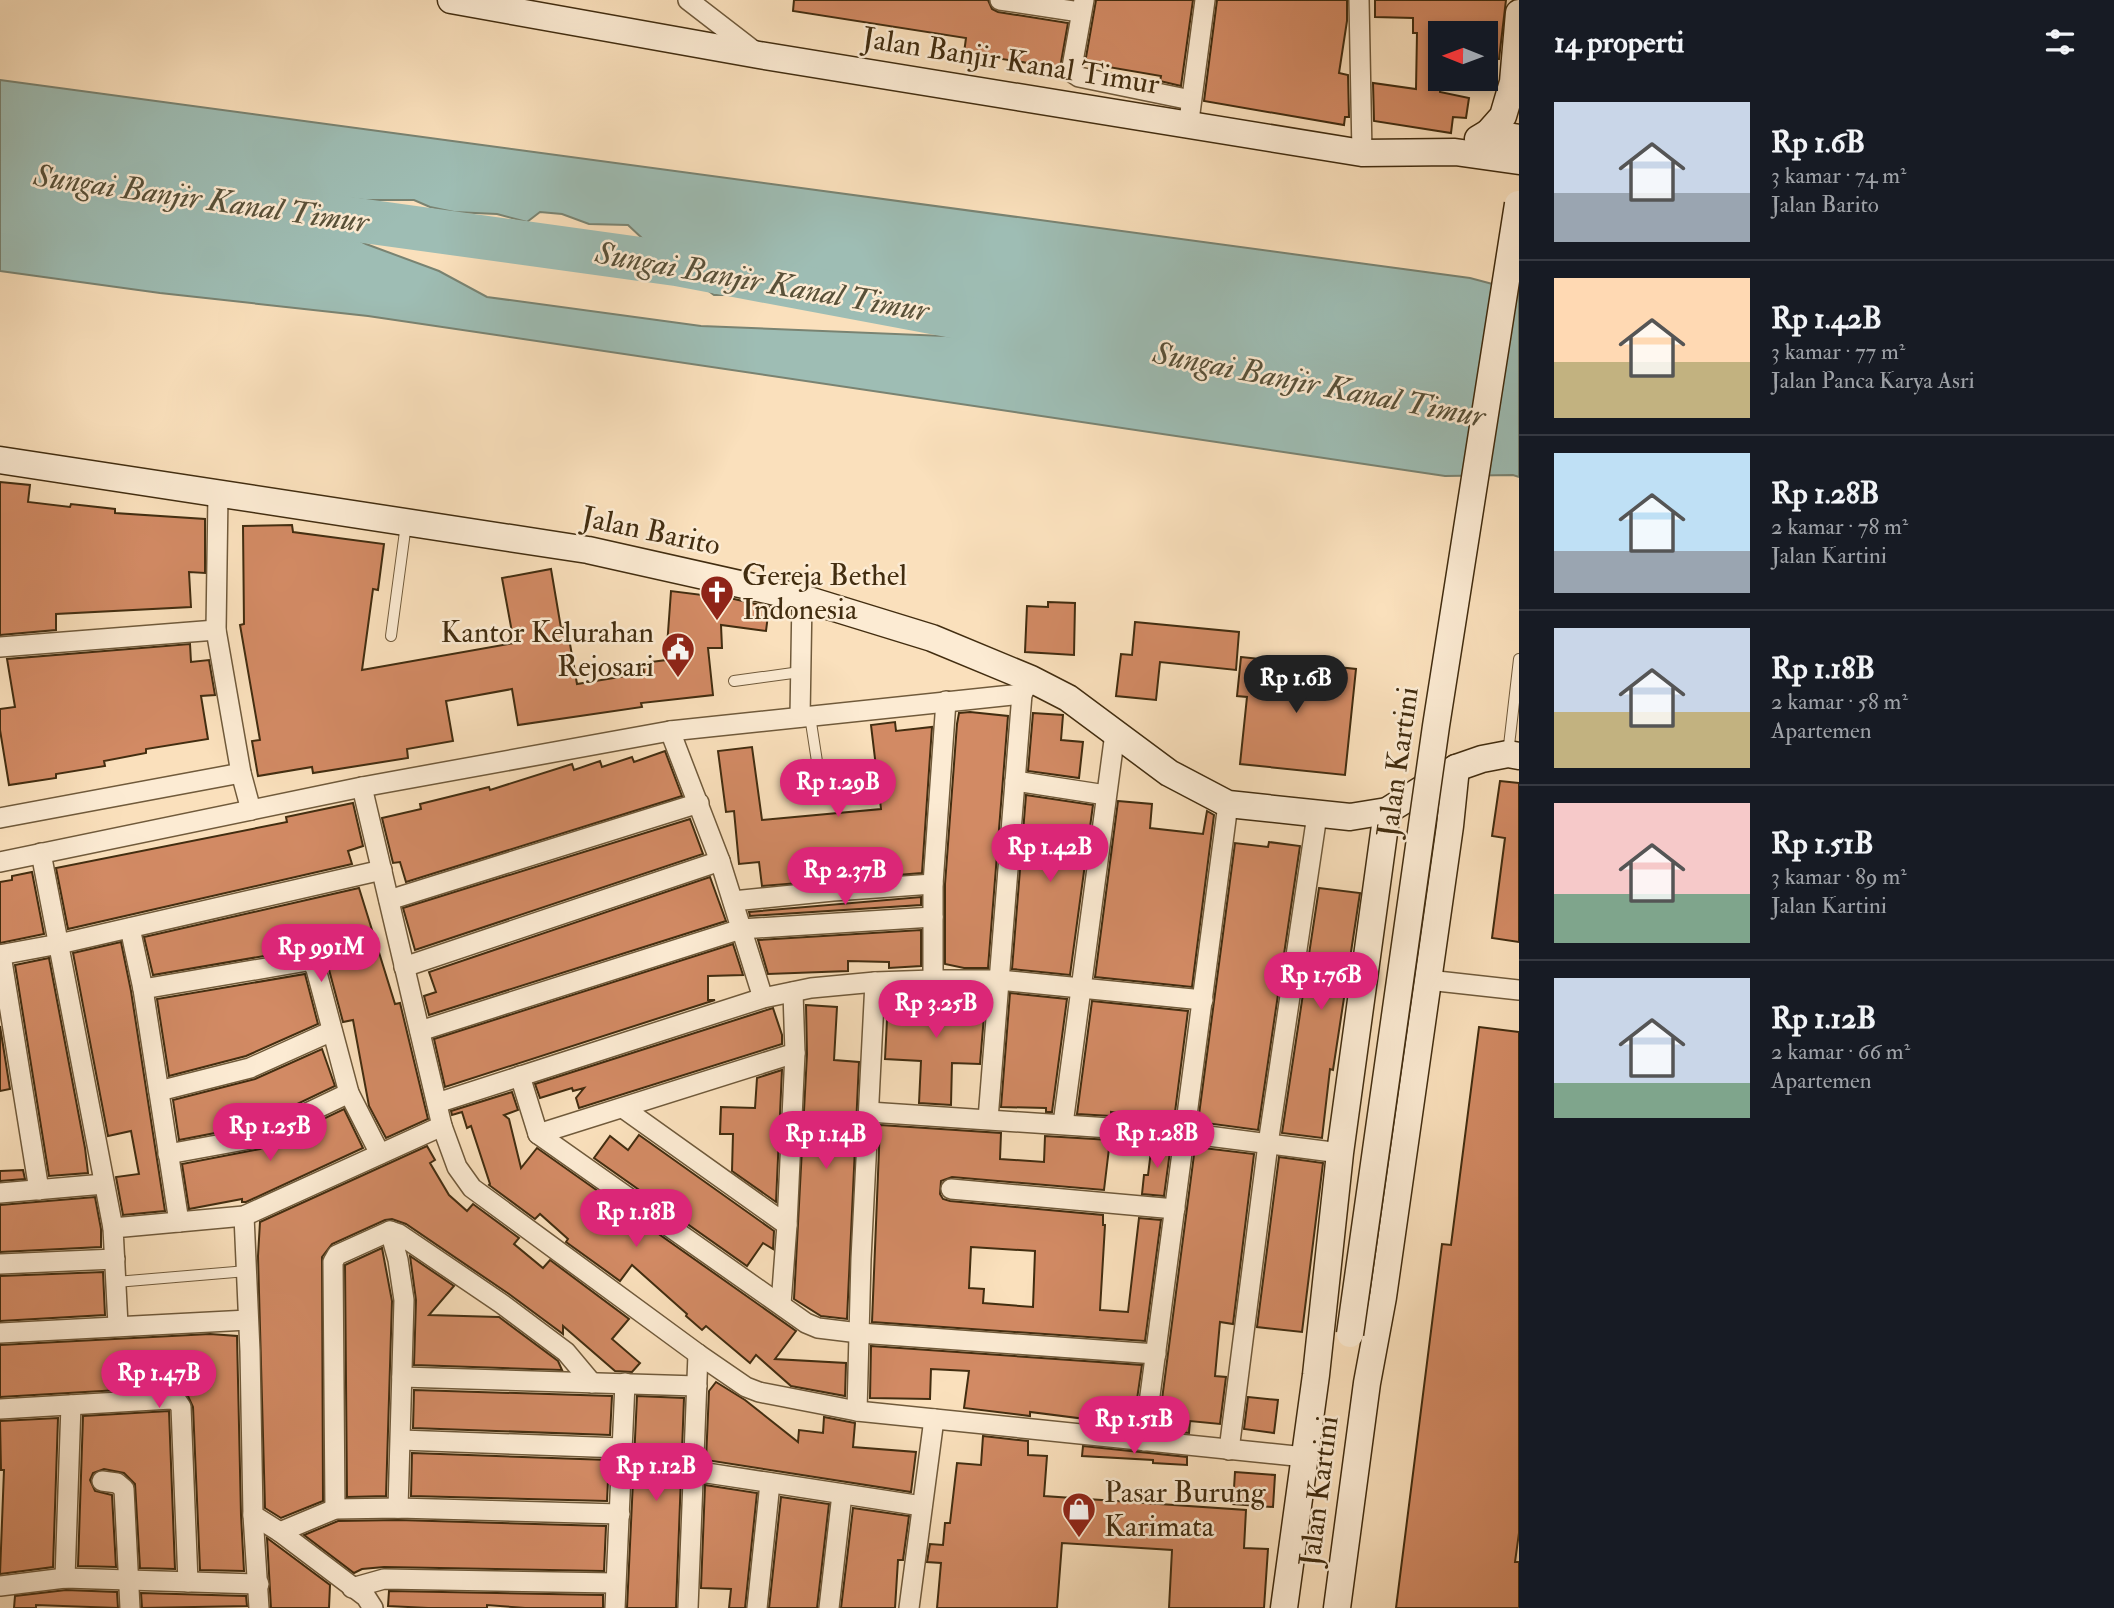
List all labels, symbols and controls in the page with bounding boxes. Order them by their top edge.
street label: Jalan Banjir Kanal Timur [859,19,1162,103]
north arrow [1428,21,1498,91]
map controls [1428,21,1498,91]
icon: filters [2041,23,2079,61]
text: 14 properti [1554,24,1684,61]
text: Rp 1.6B [1771,124,1865,161]
icon: home [1610,130,1694,214]
water label: Sungai Banjir Kanal Timur [30,156,373,243]
text: 3 kamar · 74 m² [1771,161,1907,190]
text: Jalan Barito [1771,190,1879,219]
water label: Sungai Banjir Kanal Timur [591,233,934,331]
text: Rp 1.42B [1771,300,1882,337]
icon: home [1610,306,1694,390]
water label: Sungai Banjir Kanal Timur [1149,333,1491,437]
text: 3 kamar · 77 m² [1771,337,1905,366]
text: Jalan Panca Karya Asri [1771,366,1975,395]
text: Rp 1.28B [1771,475,1879,512]
icon: home [1610,481,1694,565]
street label: Jalan Barito [577,498,724,564]
text: 2 kamar · 78 m² [1771,512,1908,541]
text: Jalan Kartini [1771,541,1887,570]
place label: Gereja Bethel Indonesia [742,557,907,628]
church icon: Gereja Bethel Indonesia [698,573,736,622]
place label: Kantor Kelurahan Rejosari [441,614,654,685]
public building icon: Kantor Kelurahan Rejosari [659,630,697,679]
text: Rp 1.18B [1771,650,1875,687]
pin: Rp 1.6B [1231,656,1361,715]
icon: home [1610,656,1694,740]
text: Rp 1.6B [1260,663,1332,692]
street label: Jalan Kartini [1369,685,1427,840]
text: 2 kamar · 58 m² [1771,687,1908,716]
text: Apartemen [1771,716,1872,745]
pin: Rp 1.29B [766,760,910,819]
text: Rp 1.29B [796,767,880,796]
pin: Rp 1.42B [978,824,1122,884]
text: Rp 1.51B [1771,825,1874,862]
icon: home [1610,831,1694,915]
text: Rp 1.42B [1007,832,1093,861]
pin: Rp 2.37B [773,848,917,907]
text: Rp 2.37B [803,855,887,884]
text: 3 kamar · 89 m² [1771,862,1907,891]
text: Jalan Kartini [1771,891,1887,920]
pin: Rp 991M [256,925,386,984]
text: Rp 991M [278,932,364,961]
pin: Rp 1.76B [1249,953,1393,1012]
text: Rp 1.76B [1280,960,1362,989]
pin: Rp 3.25B [864,981,1008,1040]
text: Rp 3.25B [895,988,978,1017]
text: Rp 1.12B [1771,1000,1876,1037]
icon: home [1610,1006,1694,1090]
text: 2 kamar · 66 m² [1771,1037,1910,1066]
text: Apartemen [1771,1066,1872,1095]
pin: Rp 1.25B [198,1104,342,1163]
pin: Rp 1.28B [1085,1110,1229,1170]
text: Rp 1.25B [229,1111,311,1140]
pin: Rp 1.14B [754,1112,898,1171]
text: Rp 1.28B [1115,1118,1199,1147]
text: Rp 1.14B [785,1119,867,1148]
pin: Rp 1.18B [564,1190,708,1249]
text: Rp 1.18B [596,1197,676,1226]
pin: Rp 1.47B [87,1350,231,1410]
text: Rp 1.47B [117,1358,201,1387]
pin: Rp 1.51B [1062,1396,1206,1456]
text: Rp 1.51B [1095,1404,1173,1433]
street label: Jalan Kartini [1291,1414,1347,1569]
pin: Rp 1.12B [584,1444,728,1503]
text: Rp 1.12B [616,1451,696,1480]
place label: Pasar Burung Karimata [1104,1474,1267,1545]
shop icon: Pasar Burung Karimata [1060,1490,1098,1539]

